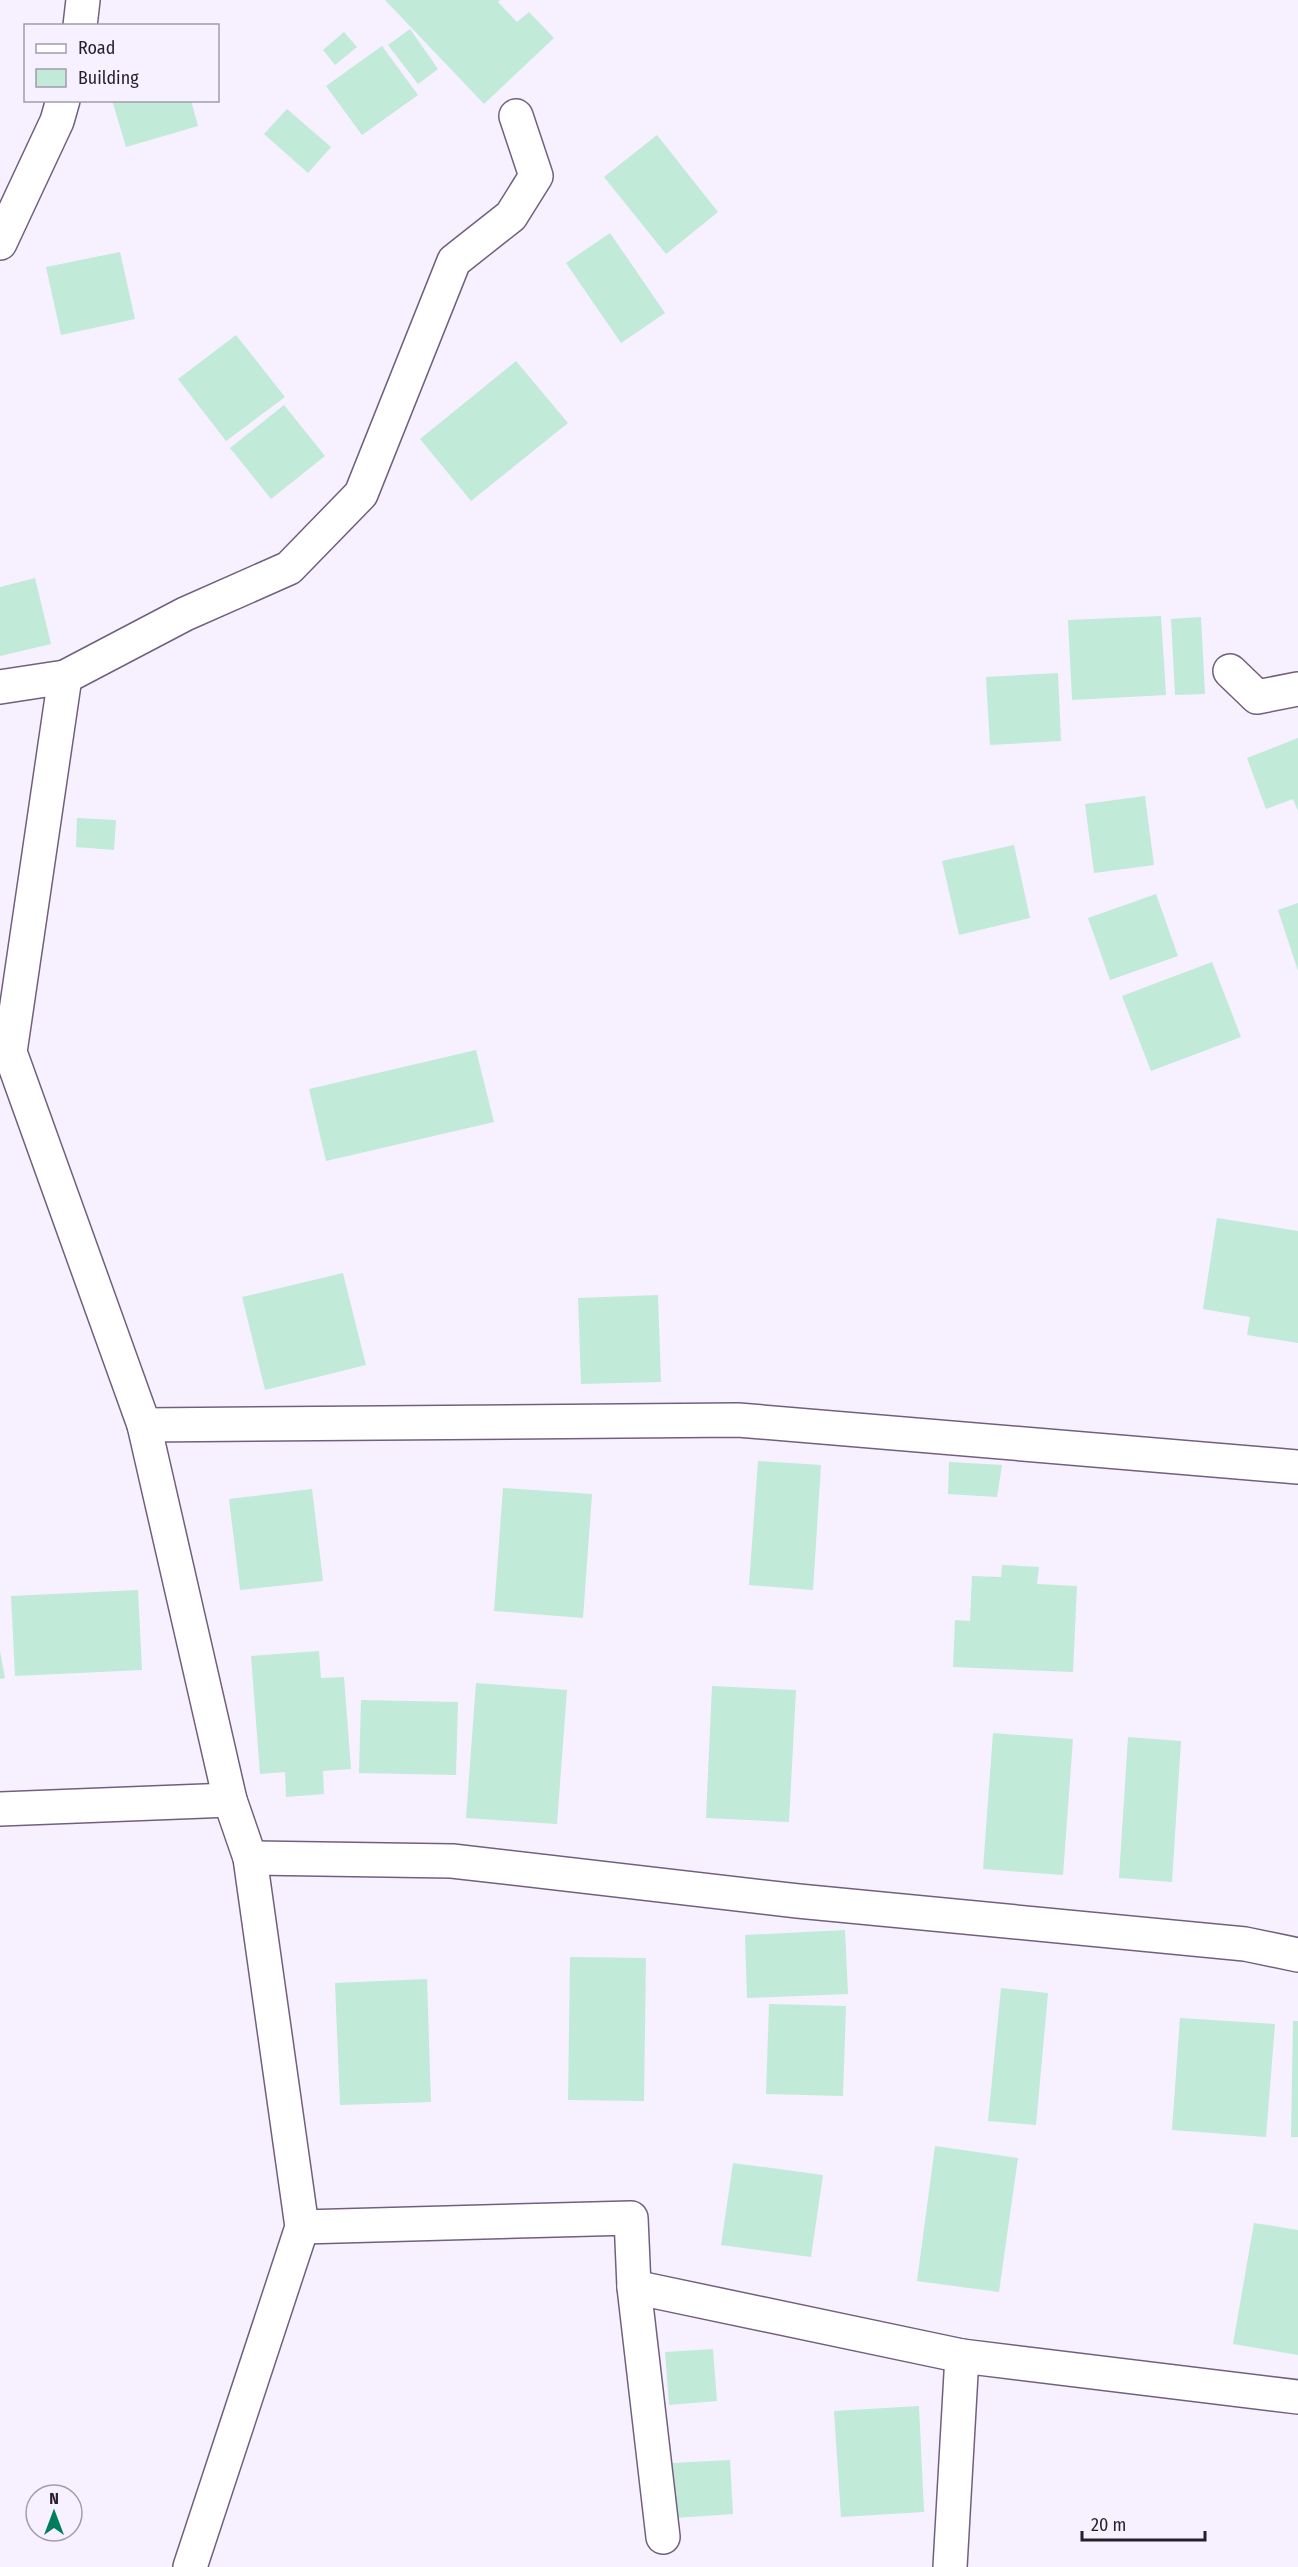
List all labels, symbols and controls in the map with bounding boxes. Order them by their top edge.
legend [24,24,219,102]
text: Road [78,37,115,59]
text: Building [78,67,139,89]
north arrow [24,2483,84,2543]
text: N [49,2489,59,2508]
scale bar [1082,2504,1205,2542]
text: 20 m [1091,2514,1126,2536]

